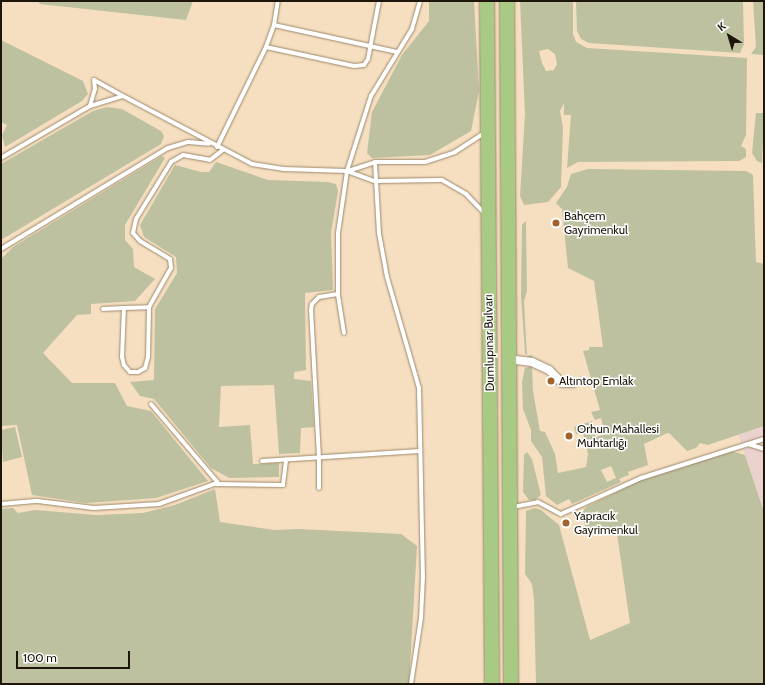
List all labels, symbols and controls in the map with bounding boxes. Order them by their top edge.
north arrow [709,16,749,56]
text: K [715,19,729,34]
place label: Bahçem Gayrimenkul [564,209,628,237]
marker: Bahçem Gayrimenkul [551,218,561,228]
street label: Dumlupınar Bulvarı [481,294,497,392]
place label: Altıntop Emlak [559,374,633,388]
marker: Altıntop Emlak [546,376,556,386]
place label: Orhun Mahallesi Muhtarlığı [577,422,659,450]
marker: Orhun Mahallesi Muhtarlığı [564,431,574,441]
place label: Yapracık Gayrimenkul [574,509,638,537]
marker: Yapracık Gayrimenkul [561,518,571,528]
scale bar [18,643,132,669]
text: 100 m [23,650,57,665]

